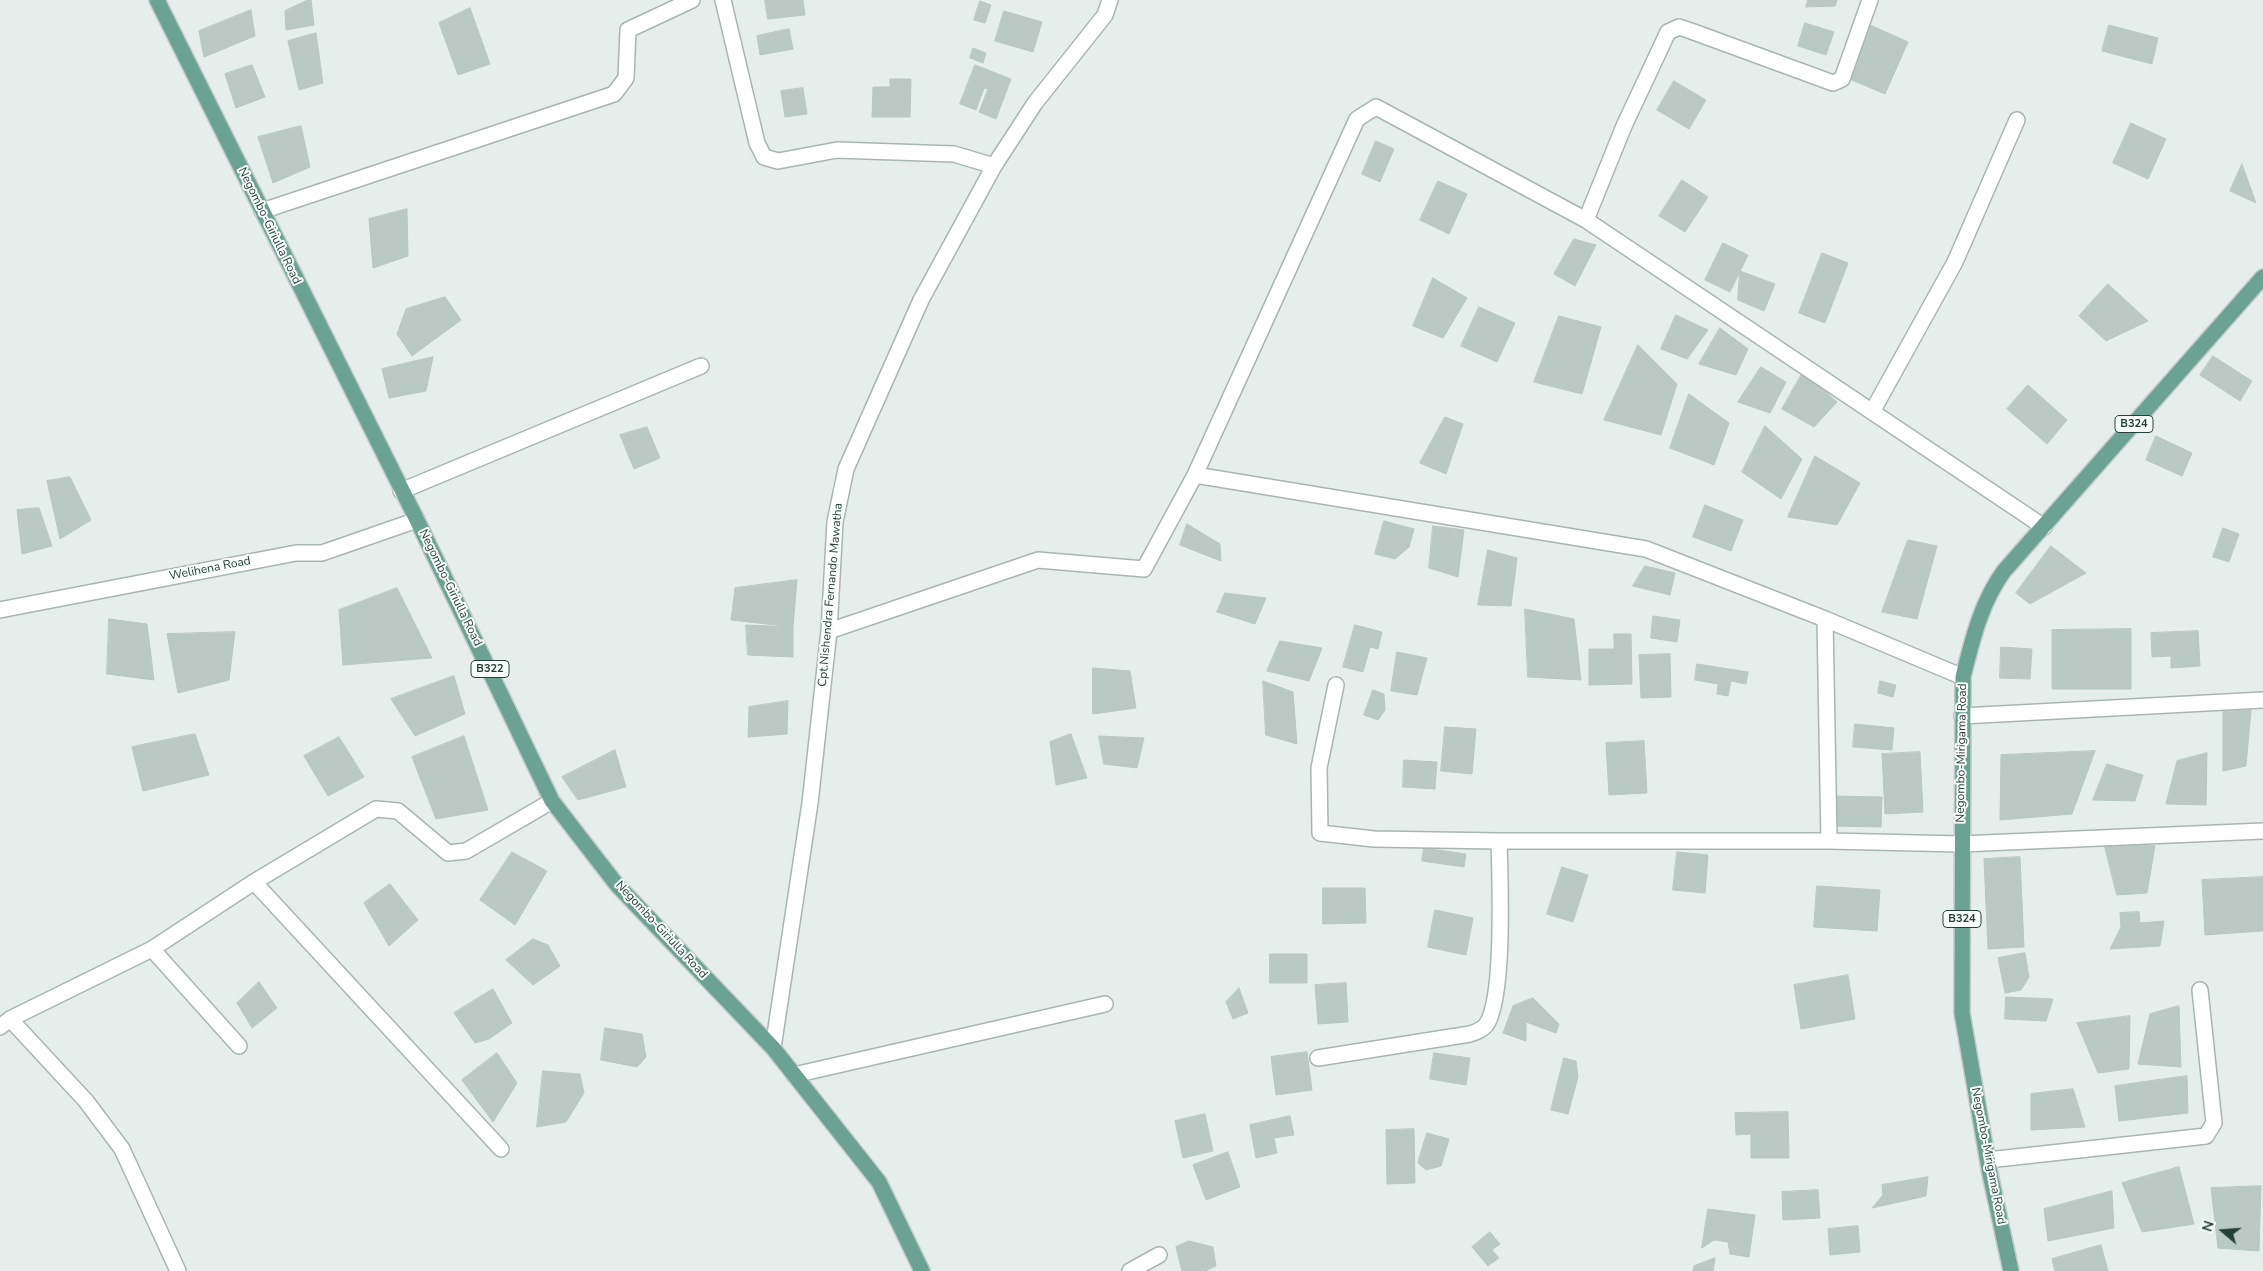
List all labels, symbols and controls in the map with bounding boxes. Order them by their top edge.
street label: Negombo-Giriulla Road [234,165,304,287]
road number: B324 [2115,416,2153,432]
street label: Cpt.Nishendra Fernando Mawatha [816,503,846,687]
street label: Negombo-Giriulla Road [415,527,485,649]
street label: Welihena Road [168,554,252,584]
road number: B322 [471,661,509,678]
street label: Negombo-Mirigama Road [1954,683,1970,823]
street label: Negombo-Giriulla Road [612,878,710,982]
road number: B324 [1943,911,1981,928]
street label: Negombo-Mirigama Road [1968,1086,2008,1226]
north arrow [2198,1206,2248,1256]
text: N [2198,1218,2219,1234]

